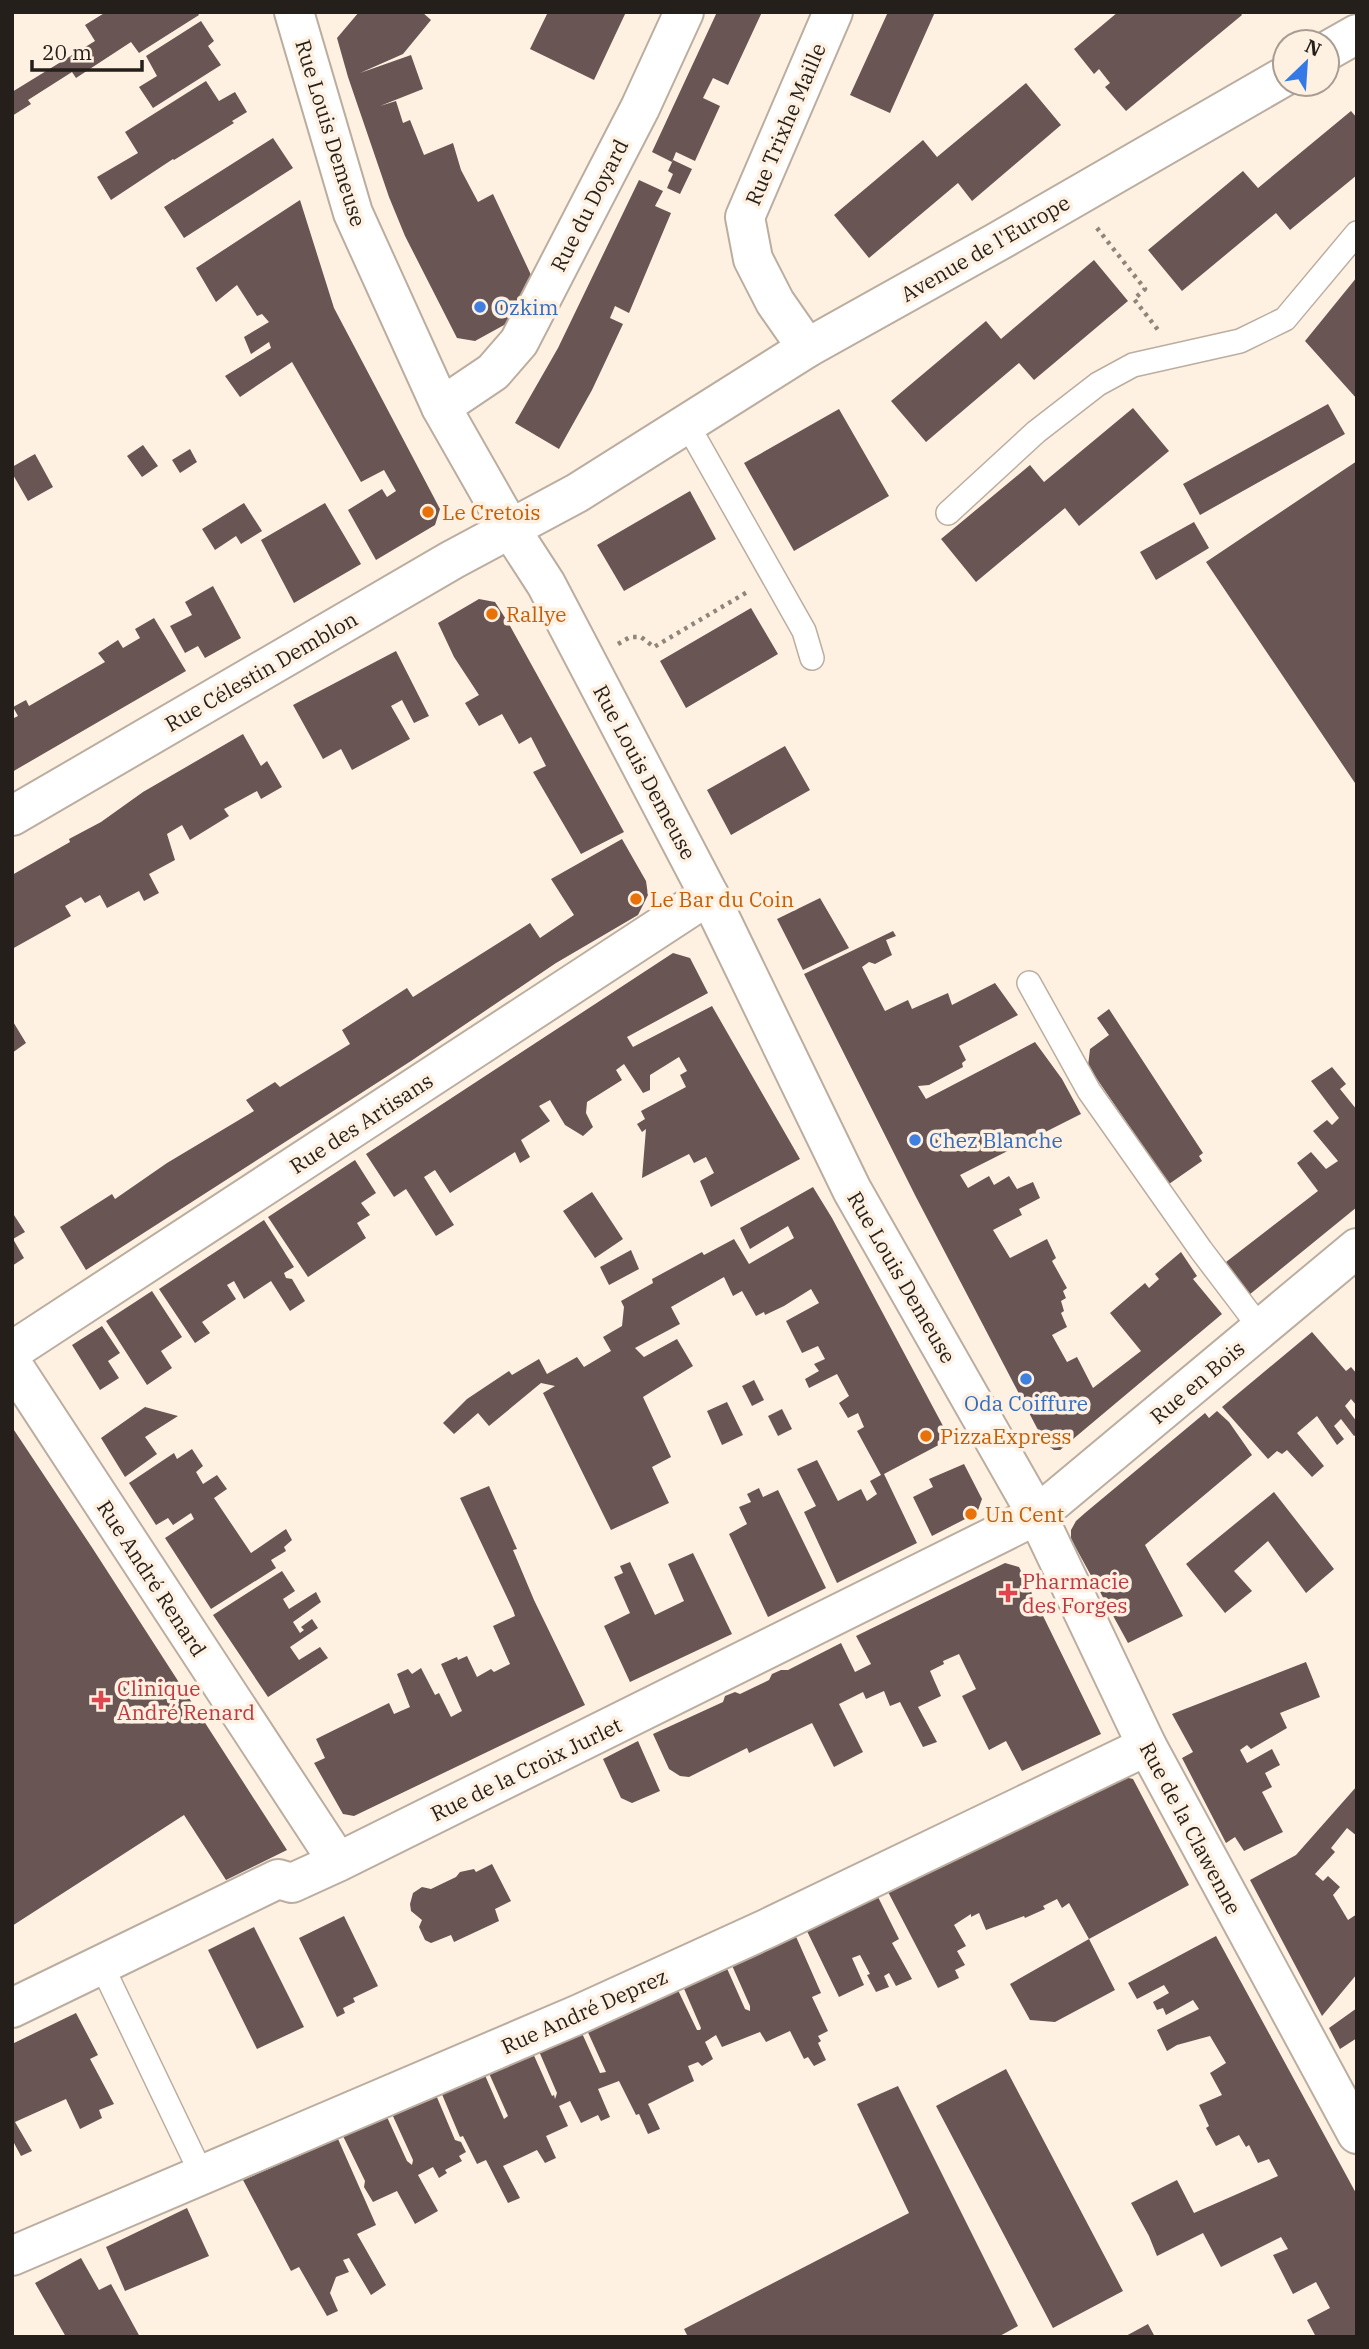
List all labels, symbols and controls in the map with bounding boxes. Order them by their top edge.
scale bar [32,28,142,72]
north arrow [1271,28,1341,98]
text: N [1301,34,1325,62]
street label: Rue Louis Demeuse [289,36,373,230]
text: 20 m [42,38,92,66]
street label: Rue Trixhe Maille [738,39,832,209]
street label: Rue du Doyard [544,134,634,276]
street label: Avenue de l'Europe [895,188,1075,308]
place label: Ozkim [494,293,559,321]
marker: Ozkim [472,299,488,315]
place label: Le Cretois [442,498,541,526]
marker: Le Cretois [420,504,436,520]
place label: Rallye [506,600,566,628]
street label: Rue Célestin Demblon [160,604,362,738]
marker: Rallye [484,606,500,622]
street label: Rue Louis Demeuse [587,680,703,864]
place label: Le Bar du Coin [650,885,794,913]
marker: Le Bar du Coin [628,891,644,907]
street label: Rue des Artisans [284,1066,438,1180]
place label: Chez Blanche [929,1126,1063,1154]
marker: Chez Blanche [907,1132,923,1148]
street label: Rue Louis Demeuse [841,1186,963,1368]
street label: Rue en Bois [1144,1334,1250,1430]
marker: Oda Coiffure [1018,1371,1034,1387]
place label: Oda Coiffure [964,1389,1088,1417]
place label: PizzaExpress [940,1422,1072,1450]
marker: PizzaExpress [918,1428,934,1444]
street label: Rue André Renard [91,1494,213,1662]
place label: Un Cent [985,1500,1064,1528]
marker: Un Cent [963,1506,979,1522]
place label: Pharmacie des Forges [1022,1567,1129,1619]
marker: Pharmacie des Forges [1000,1585,1016,1601]
place label: Clinique André Renard [117,1674,255,1726]
marker: Clinique André Renard [91,1690,111,1710]
street label: Rue de la Croix Jurlet [426,1711,626,1827]
street label: Rue de la Clawenne [1134,1737,1248,1919]
street label: Rue André Deprez [496,1962,672,2060]

